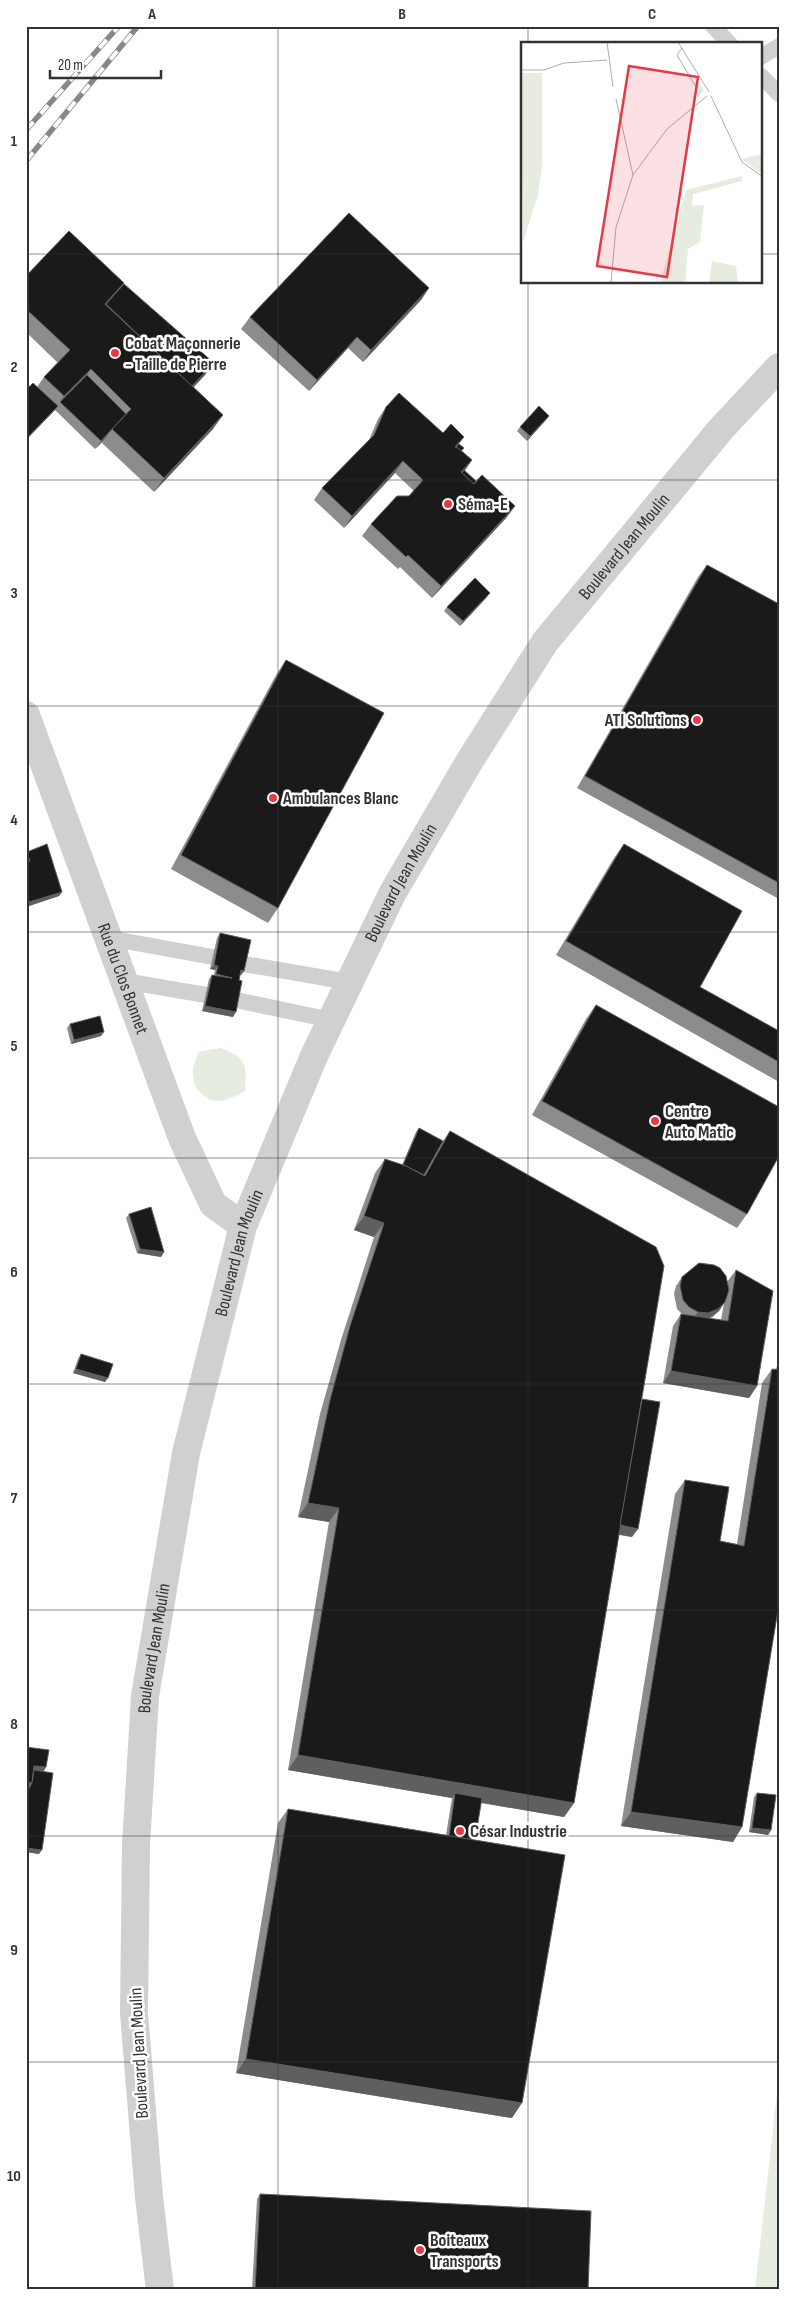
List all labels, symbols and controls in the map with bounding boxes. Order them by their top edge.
text: A [147,5,156,24]
text: B [398,5,406,24]
text: C [648,5,656,24]
inset map [521,42,762,284]
scale bar [50,48,161,80]
text: 20 m [58,56,83,75]
text: 1 [11,132,18,151]
place label: Cobat Maçonnerie - Taille de Pierre [125,333,241,375]
marker: Cobat Maçonnerie - Taille de Pierre [109,347,121,359]
text: 2 [10,358,18,377]
street label: Boulevard Jean Moulin [574,489,674,604]
place label: Séma-E [458,494,508,515]
marker: Séma-E [442,498,454,510]
text: 3 [10,584,18,603]
place label: ATI Solutions [604,710,687,731]
marker: ATI Solutions [691,714,703,726]
place label: Ambulances Blanc [282,788,399,809]
marker: Ambulances Blanc [267,792,279,804]
text: 4 [10,811,18,830]
street label: Boulevard Jean Moulin [360,820,441,945]
street label: Rue du Clos Bonnet [93,920,153,1037]
text: 5 [10,1037,18,1056]
place label: Centre Auto Matic [664,1101,734,1143]
marker: Centre Auto Matic [649,1115,661,1127]
street label: Boulevard Jean Moulin [210,1186,268,1319]
text: 6 [10,1263,18,1282]
text: 7 [11,1489,18,1508]
street label: Boulevard Jean Moulin [133,1582,174,1714]
text: 8 [10,1715,18,1734]
place label: César Industrie [470,1821,567,1842]
marker: César Industrie [454,1825,466,1837]
text: 9 [10,1941,18,1960]
street label: Boulevard Jean Moulin [125,1987,153,2119]
text: 10 [7,2167,21,2186]
place label: Boiteaux Transports [430,2230,499,2272]
marker: Boiteaux Transports [414,2244,426,2256]

